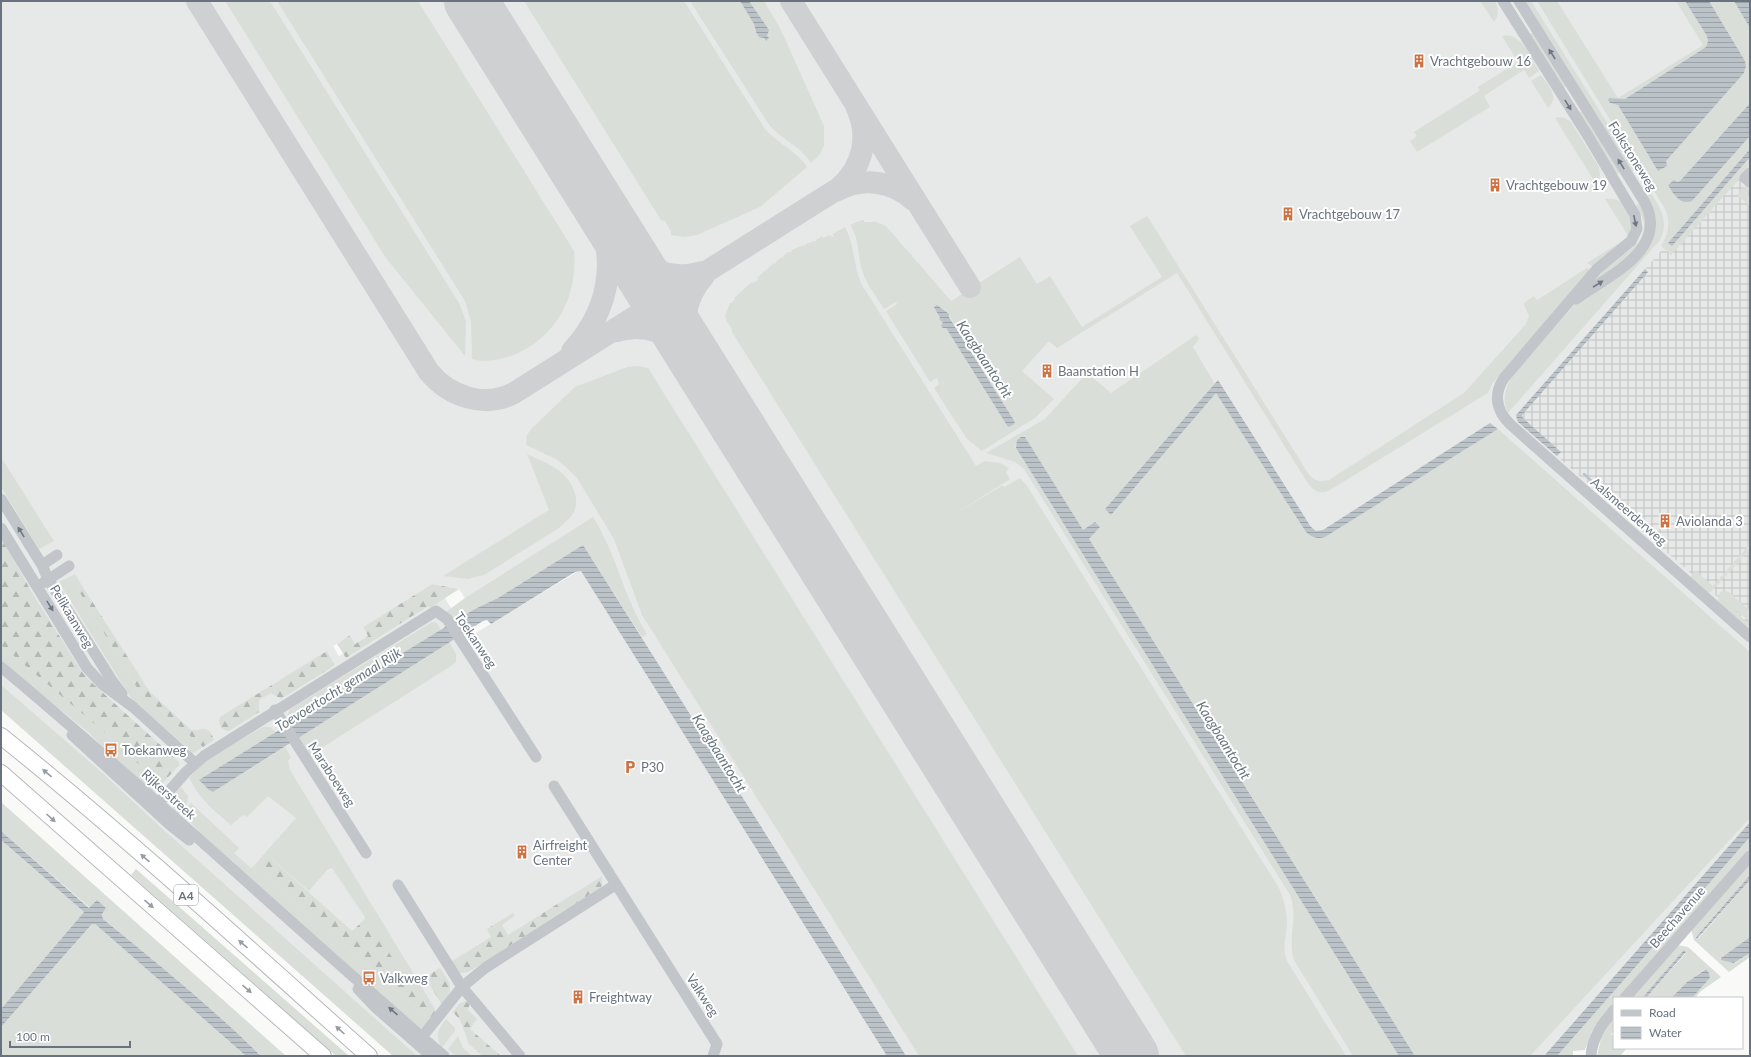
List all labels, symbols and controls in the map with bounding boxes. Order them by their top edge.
one-way arrow [1549,48,1556,60]
building icon: Vrachtgebouw 16 [1411,53,1427,69]
place label: Vrachtgebouw 16 [1430,53,1531,69]
one-way arrow [1565,99,1572,111]
street label: Folkstoneweg [1605,118,1661,194]
one-way arrow [1618,158,1625,170]
building icon: Vrachtgebouw 19 [1487,177,1503,193]
place label: Vrachtgebouw 19 [1506,177,1607,193]
building icon: Vrachtgebouw 17 [1280,206,1296,222]
place label: Vrachtgebouw 17 [1299,206,1400,222]
one-way arrow [1633,215,1639,227]
one-way arrow [1592,281,1604,288]
water label: Kaagbaantocht [954,317,1016,401]
building icon: Baanstation H [1039,363,1055,379]
place label: Baanstation H [1058,363,1139,379]
street label: Aalsmeerderweg [1588,474,1670,549]
building icon: Aviolanda 3 [1657,513,1673,529]
place label: Aviolanda 3 [1676,513,1743,529]
one-way arrow [18,526,25,538]
street label: Pelikaanweg [47,581,97,651]
one-way arrow [46,600,53,612]
street label: Toekanweg [451,609,501,671]
water label: Toevoertocht gemaal Rijk [272,643,404,735]
water label: Kaagbaantocht [1193,698,1255,782]
water label: Kaagbaantocht [689,711,751,795]
street label: Maraboeweg [305,738,359,810]
bus stop icon: Toekanweg [103,742,119,758]
place label: Toekanweg [122,742,187,758]
parking icon: P30 [622,759,638,775]
place label: P30 [641,759,664,775]
street label: Rijkerstreek [139,766,200,823]
one-way arrow [41,769,52,778]
one-way arrow [46,813,56,822]
place label: Airfreight Center [533,837,588,868]
building icon: Airfreight Center [514,844,530,860]
one-way arrow [140,854,150,863]
street label: Beechavenue [1646,883,1708,951]
road number: A4 [174,885,198,905]
one-way arrow [143,899,154,908]
one-way arrow [238,940,247,949]
bus stop icon: Valkweg [361,970,377,986]
place label: Valkweg [380,970,428,986]
street label: Valkweg [683,971,723,1020]
one-way arrow [242,985,252,994]
building icon: Freightway [570,989,586,1005]
place label: Freightway [589,989,652,1005]
legend [1613,997,1743,1049]
text: Road [1649,1005,1676,1020]
one-way arrow [388,1007,398,1016]
scale bar [10,1023,130,1049]
one-way arrow [335,1025,345,1035]
text: Water [1649,1025,1682,1040]
text: 100 m [16,1029,50,1044]

